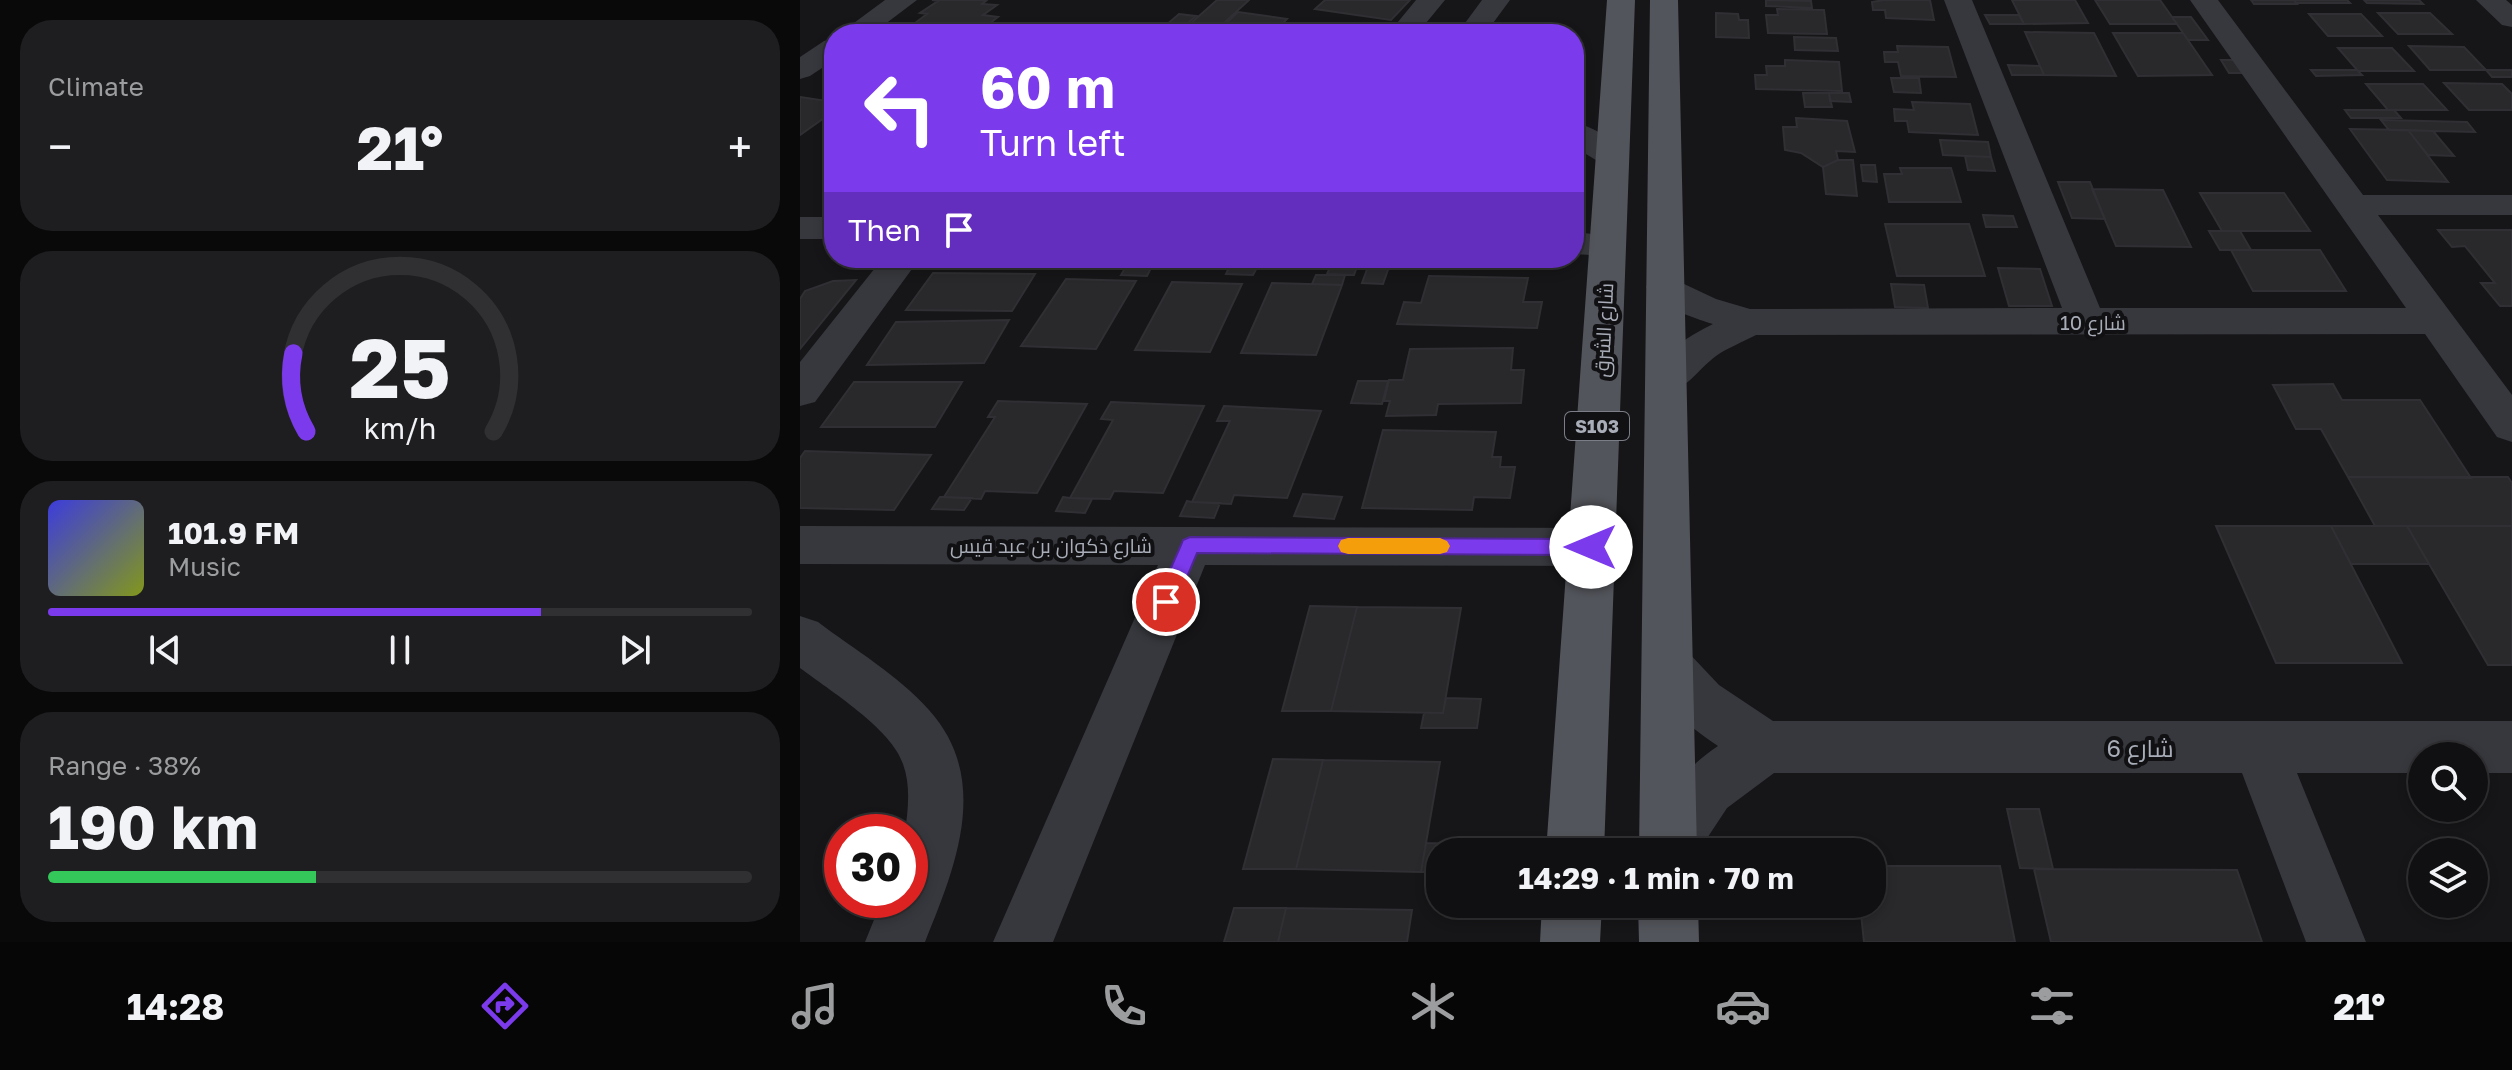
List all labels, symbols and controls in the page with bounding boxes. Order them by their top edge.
text: 60 m [980,53,1115,120]
icon: left [848,56,952,160]
text: Climate [48,71,144,102]
text: 21° [357,111,443,183]
text: − [48,120,72,173]
text: + [728,120,752,173]
text: Turn left [980,121,1126,164]
icon: arrive [937,208,981,252]
text: Then [848,212,921,248]
street label: شارع الشرق [1589,282,1620,378]
street label: شارع 10 [2060,310,2126,337]
text: 25 [349,315,451,415]
text: km/h [364,411,436,445]
road number: S103 [1565,412,1629,440]
position arrow [1549,505,1633,589]
text: 101.9 FM [168,515,299,551]
street label: شارع ذكوان بن عبد قيس [950,533,1152,560]
text: Music [168,551,241,582]
pin [1132,568,1200,636]
icon: arrive [1144,580,1188,624]
icon: previous [143,628,187,672]
icon: pause [378,628,422,672]
icon: next [613,628,657,672]
street label: شارع 6 [2106,733,2174,765]
map controls [2408,742,2488,918]
button: search [2408,742,2488,822]
text: Range · 38% [48,750,201,781]
text: 190 km [48,790,258,862]
speed limit sign: 30 [824,814,928,918]
button: layers [2408,838,2488,918]
text: 14:29 · 1 min · 70 m [1518,860,1794,896]
icon: directions [477,978,533,1034]
icon: music [787,978,843,1034]
icon: phone [1096,978,1152,1034]
icon: climate [1405,978,1461,1034]
icon: car [1715,978,1771,1034]
icon: filters [2024,978,2080,1034]
text: 14:28 [127,985,224,1028]
text: 21° [2333,985,2385,1028]

